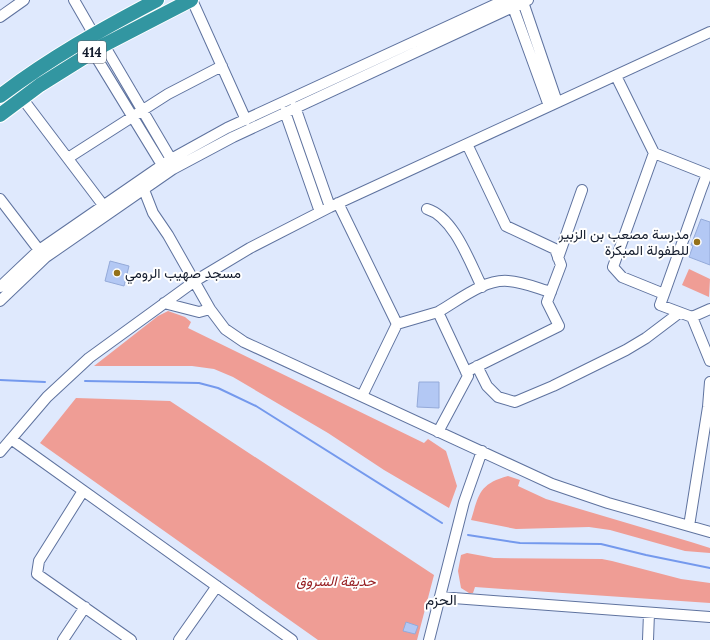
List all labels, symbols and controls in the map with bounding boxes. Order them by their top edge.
road number: 414 [78,41,106,63]
place label: مدرسة مصعب بن الزبير للطفولة المبكرة [558,225,689,259]
marker: مدرسة مصعب بن الزبير للطفولة المبكرة [692,237,702,247]
place label: مسجد صهيب الرومي [125,264,241,285]
marker: مسجد صهيب الرومي [112,268,122,278]
park label: حديقة الشروق [296,572,376,590]
district label: الحزم [425,590,457,610]

